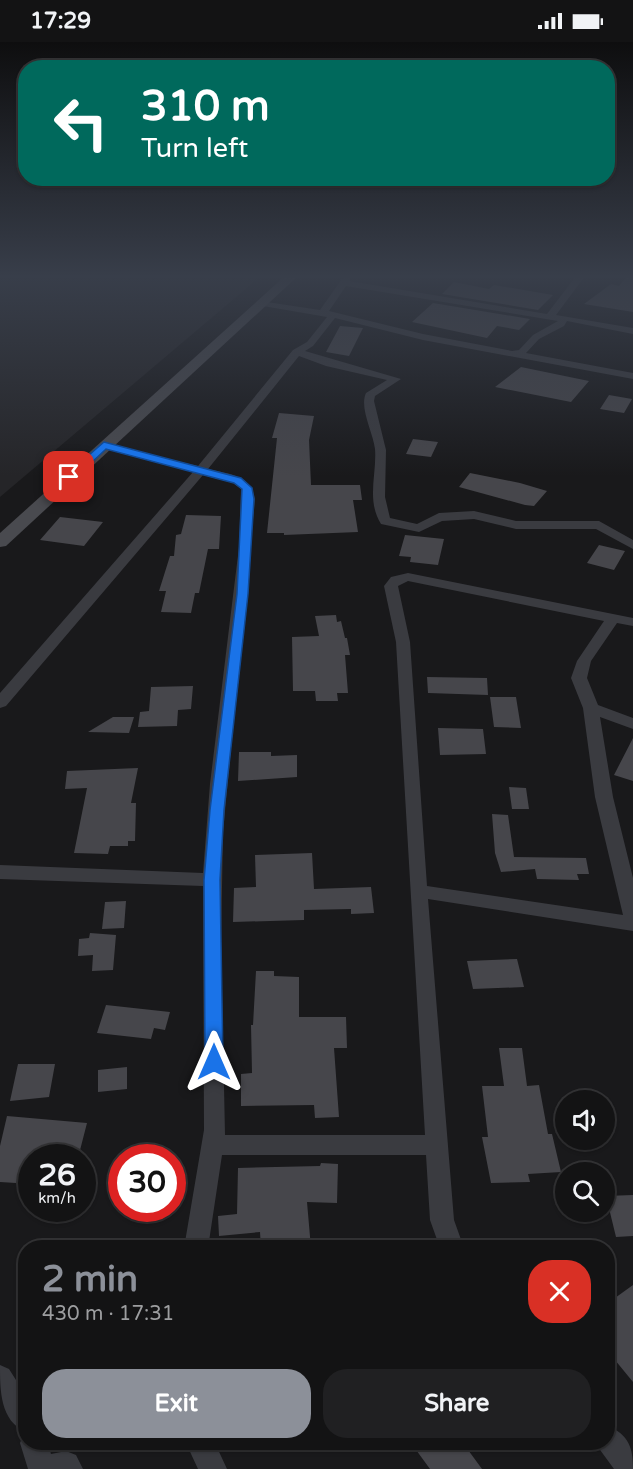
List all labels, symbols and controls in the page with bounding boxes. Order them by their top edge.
text: 17:29 [30,8,91,34]
text: 310 m [141,81,270,132]
icon: left [42,84,120,162]
text: Turn left [141,132,248,165]
pin [43,451,94,502]
icon: arrive [52,460,85,493]
position arrow [182,1030,246,1094]
map controls [555,1090,615,1222]
button: sound [555,1090,615,1150]
speed limit sign: 30 [108,1144,186,1222]
text: 26 [38,1157,76,1194]
button: search [555,1162,615,1222]
text: km/h [38,1189,76,1207]
text: 2 min [42,1258,138,1301]
button: close [528,1260,591,1323]
text: 430 m · 17:31 [42,1302,174,1326]
button: Exit [42,1369,311,1438]
button: Share [323,1369,591,1438]

